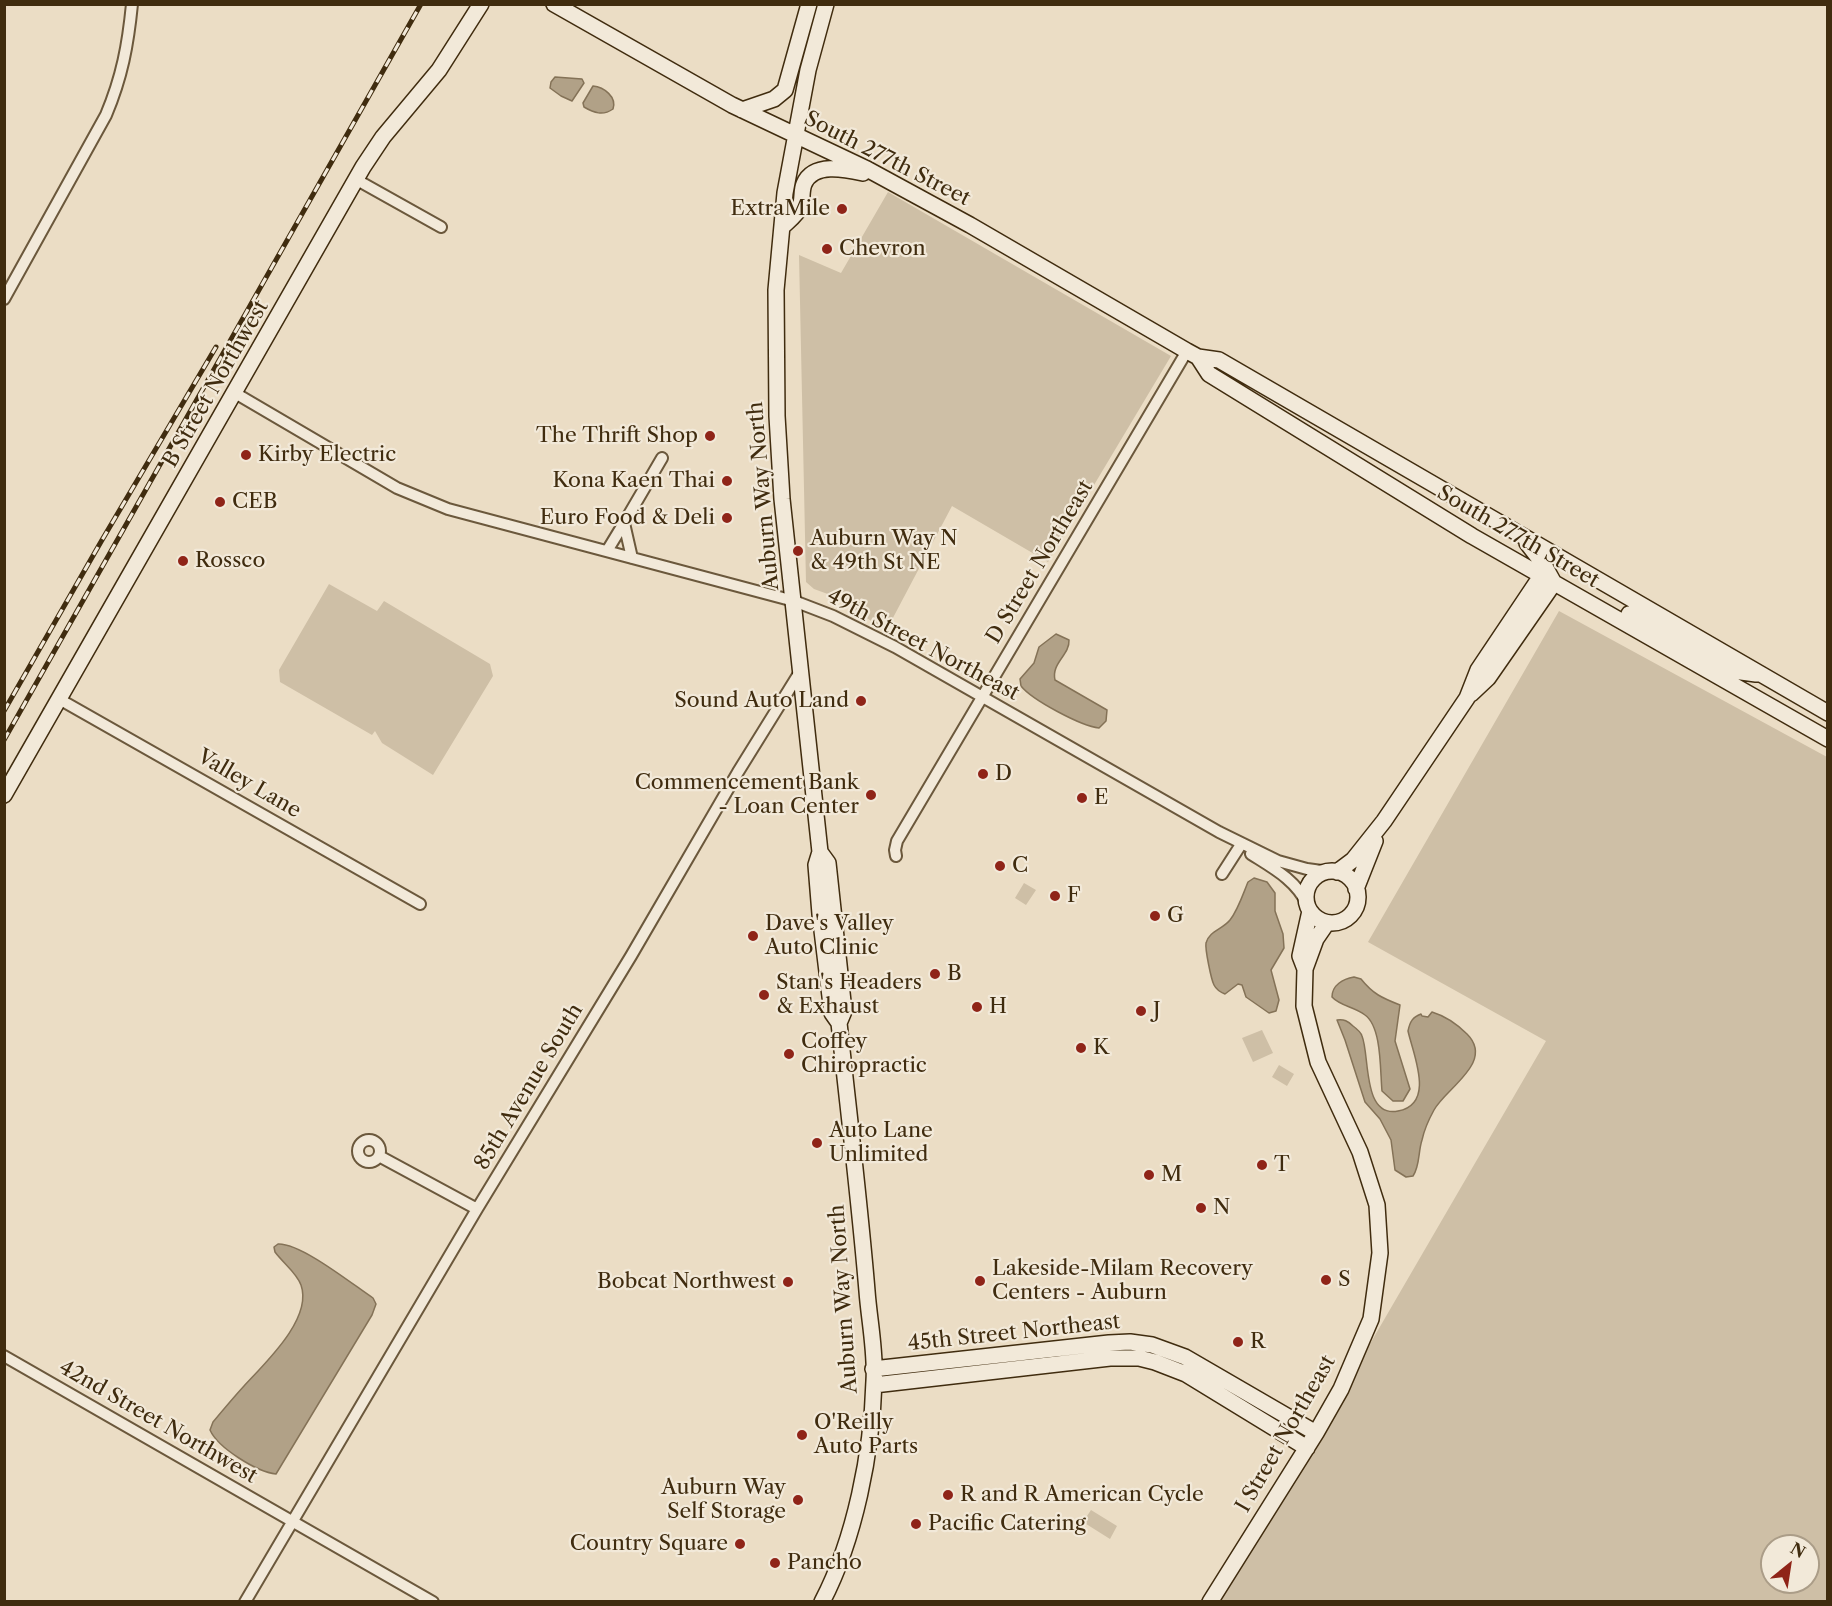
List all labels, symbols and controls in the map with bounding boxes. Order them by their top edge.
street label: South 277th Street [800,106,974,212]
place label: ExtraMile [730,196,830,222]
marker: ExtraMile [835,202,849,216]
place label: Chevron [839,236,926,262]
marker: Chevron [820,242,834,256]
street label: B Street Northwest [158,296,274,472]
street label: Auburn Way North [743,401,785,591]
place label: The Thrift Shop [536,423,698,449]
marker: The Thrift Shop [703,429,717,443]
place label: Kirby Electric [258,442,396,468]
marker: Kirby Electric [239,448,253,462]
place label: Kona Kaen Thai [552,468,715,494]
marker: Kona Kaen Thai [720,474,734,488]
street label: D Street Northeast [981,476,1099,648]
street label: South 277th Street [1432,480,1604,594]
place label: CEB [232,489,277,515]
marker: CEB [213,495,227,509]
place label: Euro Food & Deli [540,505,715,531]
marker: Euro Food & Deli [720,511,734,525]
place label: Auburn Way N & 49th St NE [810,526,958,576]
marker: Auburn Way N & 49th St NE [791,544,805,558]
place label: Rossco [195,548,265,574]
marker: Rossco [176,554,190,568]
street label: 49th Street Northeast [823,584,1023,706]
place label: Sound Auto Land [674,688,849,714]
marker: Sound Auto Land [854,694,868,708]
street label: Valley Lane [193,744,305,824]
place label: D [995,761,1012,787]
marker: D [976,767,990,781]
place label: Commencement Bank - Loan Center [635,770,859,820]
place label: E [1094,785,1108,811]
marker: Commencement Bank - Loan Center [864,788,878,802]
marker: E [1075,791,1089,805]
place label: C [1012,853,1028,879]
marker: C [993,859,1007,873]
place label: F [1067,883,1081,909]
marker: F [1048,889,1062,903]
place label: G [1167,903,1184,929]
marker: G [1148,909,1162,923]
place label: Dave's Valley Auto Clinic [765,911,894,961]
marker: Dave's Valley Auto Clinic [746,929,760,943]
place label: B [947,961,962,987]
marker: B [928,967,942,981]
place label: Stan's Headers & Exhaust [776,970,922,1020]
marker: Stan's Headers & Exhaust [757,988,771,1002]
place label: H [989,994,1007,1020]
place label: J [1153,998,1161,1024]
street label: 85th Avenue South [469,999,589,1175]
marker: H [970,1000,984,1014]
marker: J [1134,1004,1148,1018]
place label: Coffey Chiropractic [801,1029,927,1079]
place label: K [1093,1035,1109,1061]
marker: K [1074,1041,1088,1055]
marker: Coffey Chiropractic [782,1047,796,1061]
place label: Auto Lane Unlimited [829,1118,933,1168]
marker: Auto Lane Unlimited [810,1136,824,1150]
place label: T [1274,1152,1290,1178]
marker: T [1255,1158,1269,1172]
place label: M [1161,1162,1182,1188]
marker: M [1142,1168,1156,1182]
place label: N [1213,1195,1230,1221]
marker: N [1194,1201,1208,1215]
street label: Auburn Way North [825,1204,863,1394]
place label: Lakeside-Milam Recovery Centers - Auburn [992,1256,1253,1306]
place label: S [1338,1267,1351,1293]
place label: Bobcat Northwest [597,1269,776,1295]
marker: S [1319,1273,1333,1287]
marker: Lakeside-Milam Recovery Centers - Auburn [973,1274,987,1288]
marker: Bobcat Northwest [781,1275,795,1289]
street label: 45th Street Northeast [907,1309,1121,1357]
place label: R [1250,1329,1265,1355]
marker: R [1231,1335,1245,1349]
street label: I Street Northeast [1231,1351,1341,1517]
street label: 42nd Street Northwest [55,1355,261,1489]
place label: O'Reilly Auto Parts [814,1410,918,1460]
marker: O'Reilly Auto Parts [795,1428,809,1442]
place label: Auburn Way Self Storage [661,1475,786,1525]
place label: R and R American Cycle [960,1482,1204,1508]
marker: R and R American Cycle [941,1488,955,1502]
marker: Auburn Way Self Storage [791,1493,805,1507]
place label: Pacific Catering [928,1511,1086,1537]
marker: Pacific Catering [909,1517,923,1531]
place label: Country Square [570,1531,728,1557]
north arrow [1760,1534,1820,1594]
marker: Country Square [733,1537,747,1551]
text: N [1787,1538,1809,1562]
place label: Pancho [787,1550,862,1576]
marker: Pancho [768,1556,782,1570]

